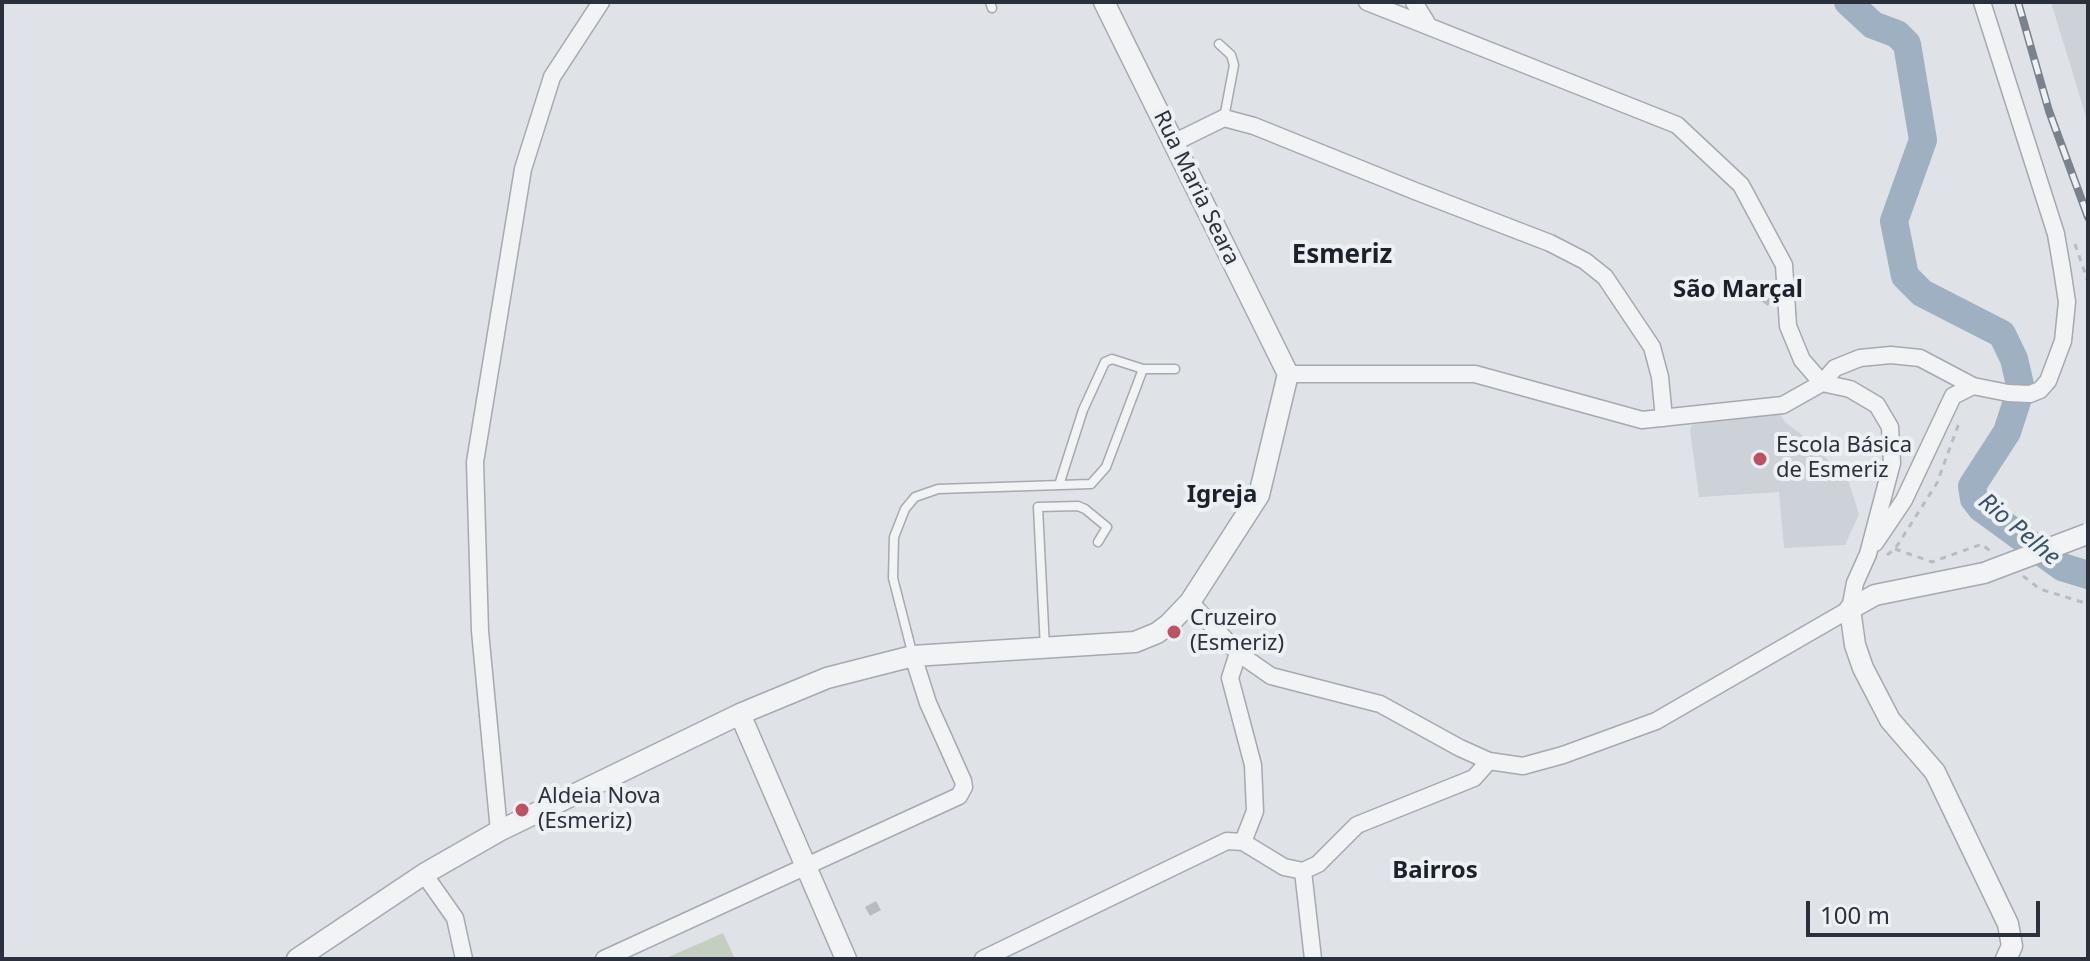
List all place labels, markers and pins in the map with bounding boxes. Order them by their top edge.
place label: Escola Básica de Esmeriz [1776,433,1912,484]
marker: Escola Básica de Esmeriz [1751,450,1769,468]
place label: Cruzeiro (Esmeriz) [1190,606,1284,658]
marker: Cruzeiro (Esmeriz) [1165,623,1183,641]
place label: Aldeia Nova (Esmeriz) [538,784,661,836]
marker: Aldeia Nova (Esmeriz) [513,801,531,819]

